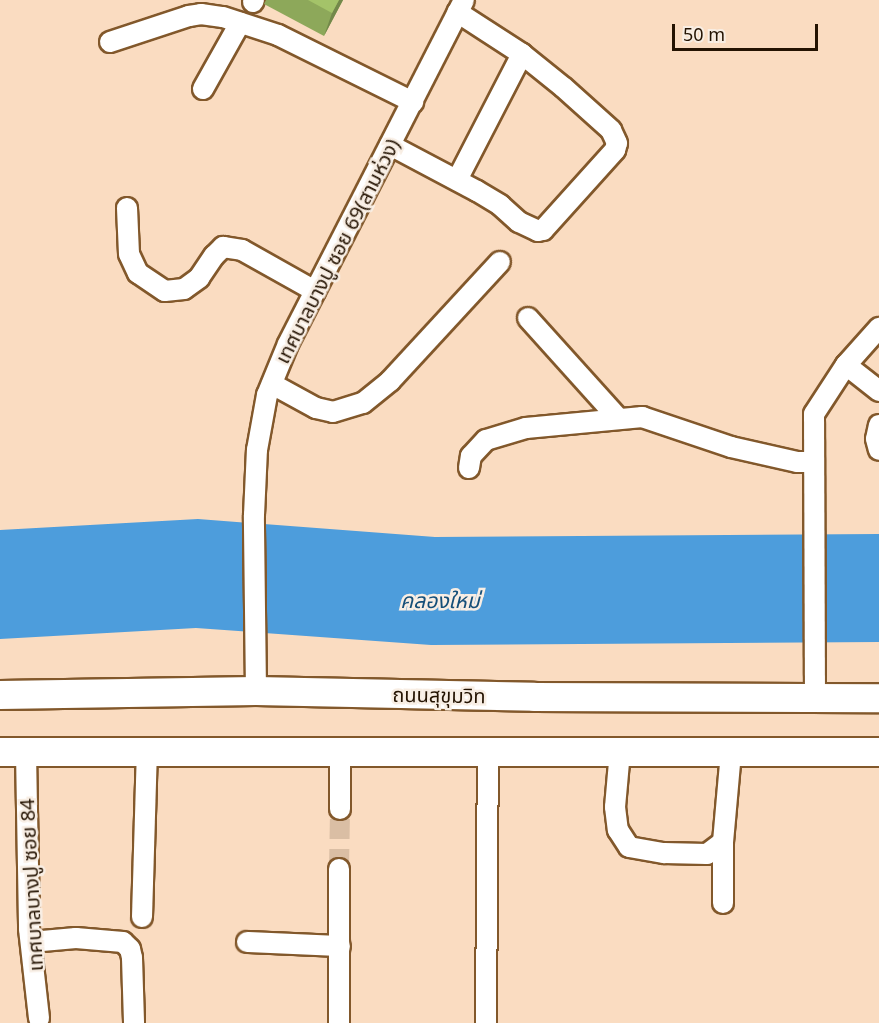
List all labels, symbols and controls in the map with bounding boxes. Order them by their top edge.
scale bar [675,12,820,50]
text: 50 m [683,22,725,46]
street label: เทศบาลบางปู ซอย 69(สามห่วง) [270,135,404,367]
water label: คลองใหม่ [400,587,480,613]
street label: ถนนสุขุมวิท [392,682,486,708]
street label: เทศบาลบางปู ซอย 84 [14,798,48,972]

